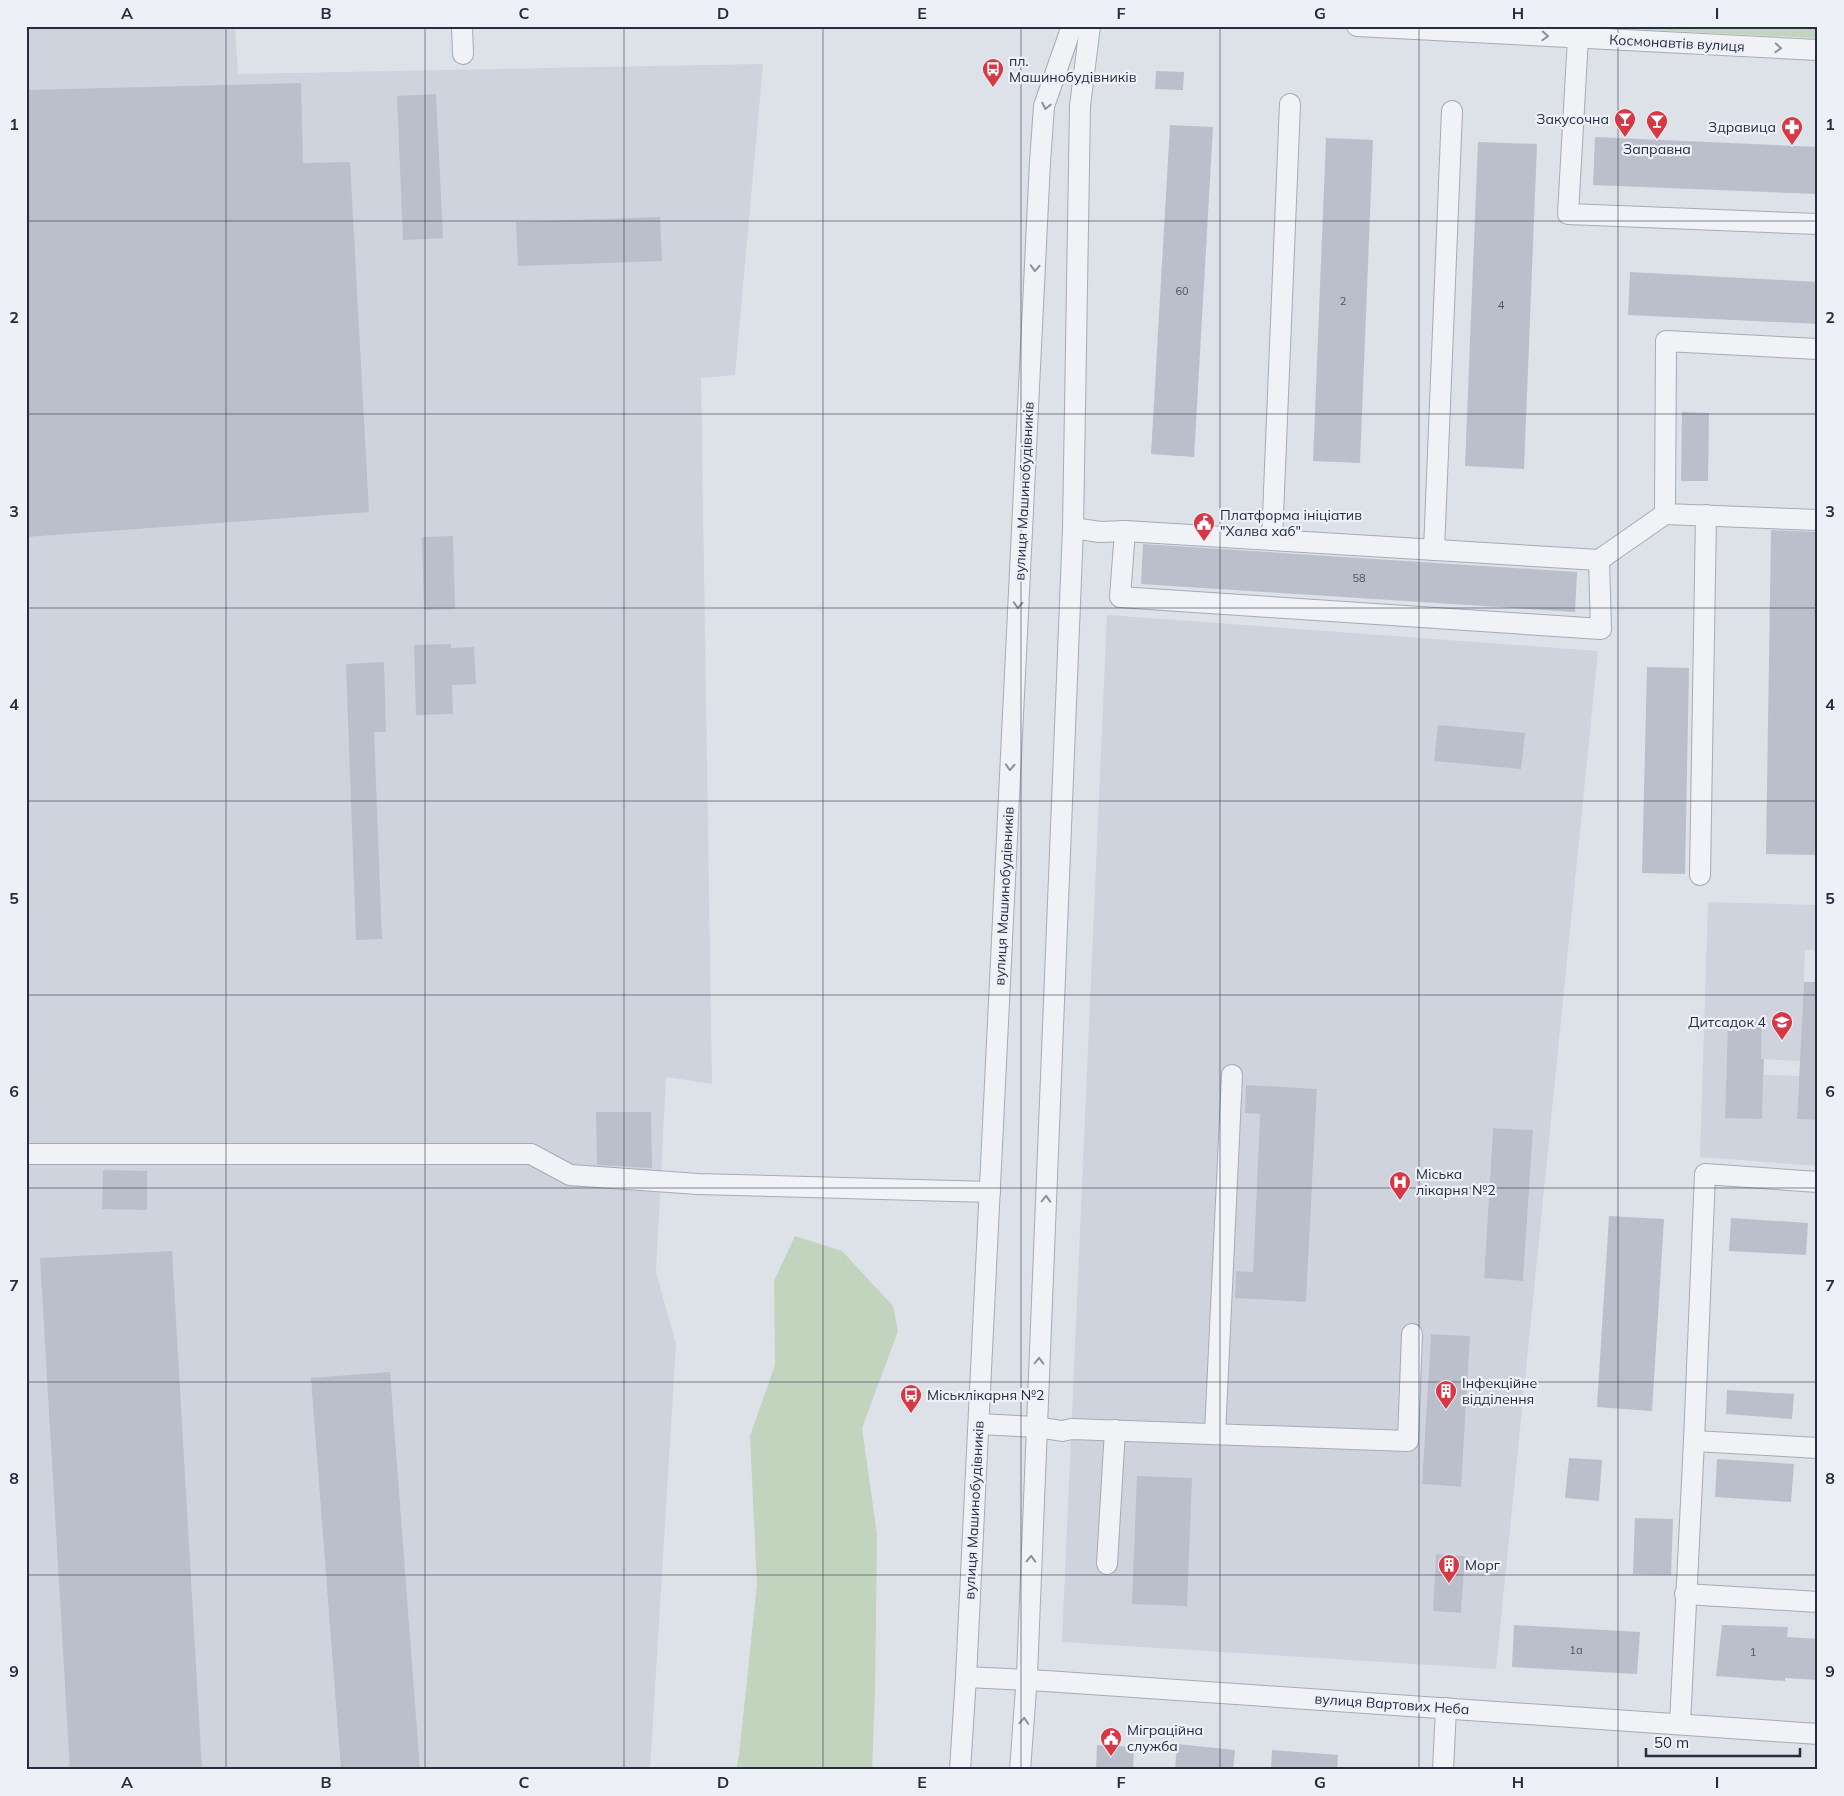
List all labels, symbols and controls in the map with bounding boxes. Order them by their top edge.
text: A [121,3,133,23]
text: B [320,3,332,23]
text: C [519,3,530,23]
text: D [717,3,729,23]
text: E [917,3,927,23]
text: F [1116,3,1126,23]
text: G [1314,3,1326,23]
text: H [1512,3,1524,23]
text: I [1715,3,1719,23]
one-way arrow [1542,30,1550,41]
street label: Космонавтів вулиця [1609,30,1745,56]
one-way arrow [1774,42,1782,53]
place label: пл. Машинобудівників [1009,52,1137,86]
bus stop icon: пл. Машинобудівників [981,57,1005,88]
one-way arrow [1041,101,1052,110]
bar icon: Закусочна [1613,107,1637,138]
bar icon: Заправна [1645,109,1669,140]
place label: Закусочна [1536,110,1609,128]
text: 1 [9,114,19,134]
text: 1 [1825,114,1835,134]
pharmacy icon: Здравица [1780,115,1804,146]
place label: Здравица [1708,118,1776,136]
place label: Заправна [1623,140,1691,158]
one-way arrow [1029,264,1040,272]
house number: 60 [1175,284,1189,298]
house number: 2 [1340,294,1347,308]
house number: 4 [1498,298,1505,312]
text: 2 [9,307,19,327]
text: 2 [1825,307,1835,327]
street label: вулиця Машинобудівників [1010,401,1038,581]
text: 3 [9,501,19,521]
text: 3 [1825,501,1835,521]
place label: Платформа ініціатив "Халва хаб" [1220,506,1362,540]
public building icon: Платформа ініціатив "Халва хаб" [1192,511,1216,542]
house number: 58 [1352,571,1366,585]
one-way arrow [1013,601,1023,609]
text: 4 [9,694,19,714]
text: 4 [1825,694,1835,714]
one-way arrow [1005,764,1015,771]
street label: вулиця Машинобудівників [990,806,1018,986]
text: 5 [9,888,19,908]
text: 5 [1825,888,1835,908]
school or university icon: Дитсадок 4 [1770,1010,1794,1041]
place label: Дитсадок 4 [1688,1013,1767,1031]
text: 6 [9,1081,19,1101]
text: 6 [1825,1081,1835,1101]
place label: Міська лікарня №2 [1416,1165,1496,1199]
hospital icon: Міська лікарня №2 [1388,1170,1412,1201]
one-way arrow [1040,1195,1051,1203]
text: 7 [9,1275,19,1295]
text: 7 [1825,1275,1835,1295]
one-way arrow [1034,1357,1045,1365]
place label: Інфекційне відділення [1462,1374,1537,1408]
building icon: Інфекційне відділення [1434,1379,1458,1410]
bus stop icon: Міськлікарня №2 [899,1383,923,1414]
place label: Міськлікарня №2 [927,1386,1044,1404]
street label: вулиця Машинобудівників [960,1420,988,1600]
text: 8 [9,1468,19,1488]
text: 8 [1825,1468,1835,1488]
building icon: Морг [1437,1553,1461,1584]
one-way arrow [1026,1555,1037,1563]
place label: Морг [1465,1556,1501,1574]
house number: 1а [1569,1643,1583,1657]
house number: 1 [1750,1645,1756,1659]
text: 9 [9,1661,19,1681]
text: 9 [1825,1661,1835,1681]
street label: вулиця Вартових Неба [1314,1690,1470,1718]
one-way arrow [1018,1717,1029,1725]
place label: Міграційна служба [1127,1721,1203,1755]
public building icon: Міграційна служба [1099,1726,1123,1757]
scale bar [1646,1726,1800,1758]
text: 50 m [1654,1733,1689,1752]
text: A [121,1772,133,1792]
text: B [320,1772,332,1792]
text: C [519,1772,530,1792]
text: D [717,1772,729,1792]
text: E [917,1772,927,1792]
text: F [1116,1772,1126,1792]
text: G [1314,1772,1326,1792]
text: H [1512,1772,1524,1792]
text: I [1715,1772,1719,1792]

